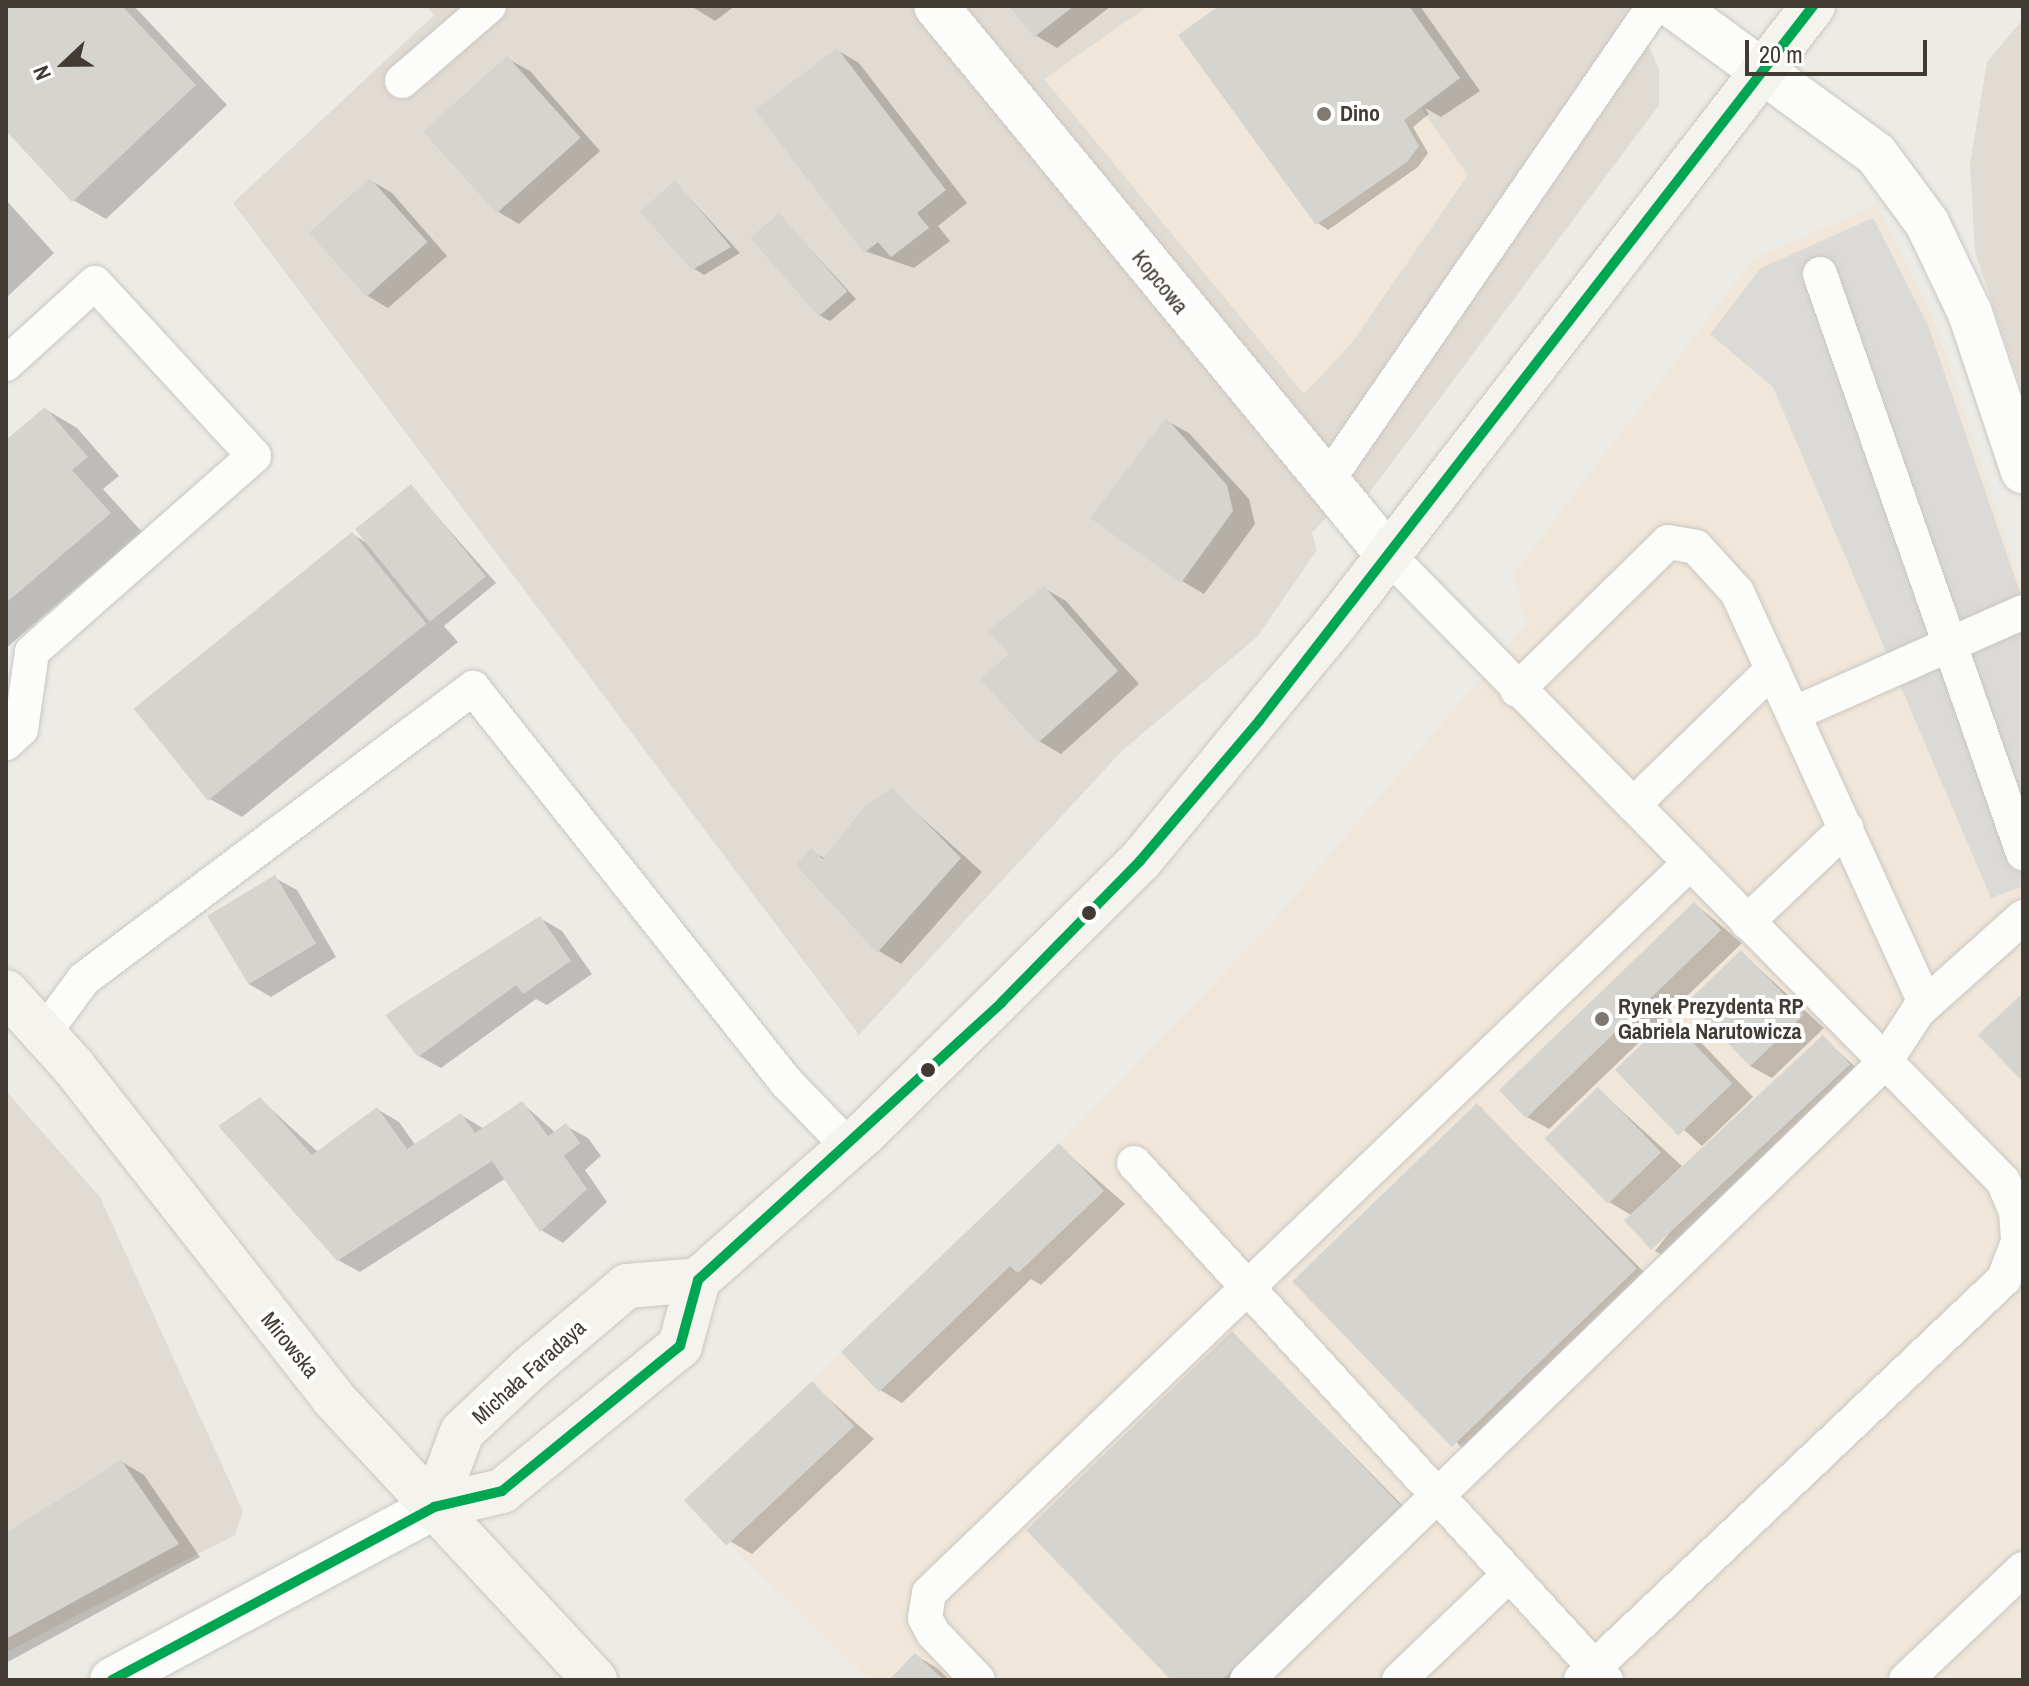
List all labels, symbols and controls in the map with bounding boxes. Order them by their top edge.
north arrow [24,24,104,104]
scale bar [1749,24,1931,74]
text: 20 m [1759,38,1803,70]
text: N [25,61,58,85]
place label: Dino [1340,101,1380,127]
marker: Dino [1315,105,1333,123]
street label: Kopcowa [1126,245,1194,319]
unlabelled marker [1081,905,1097,921]
place label: Rynek Prezydenta RP Gabriela Narutowicza [1618,993,1803,1044]
marker: Rynek Prezydenta RP Gabriela Narutowicza [1593,1010,1611,1028]
unlabelled marker [920,1062,936,1078]
street label: Mirowska [255,1307,325,1383]
street label: Michała Faradaya [467,1314,591,1430]

